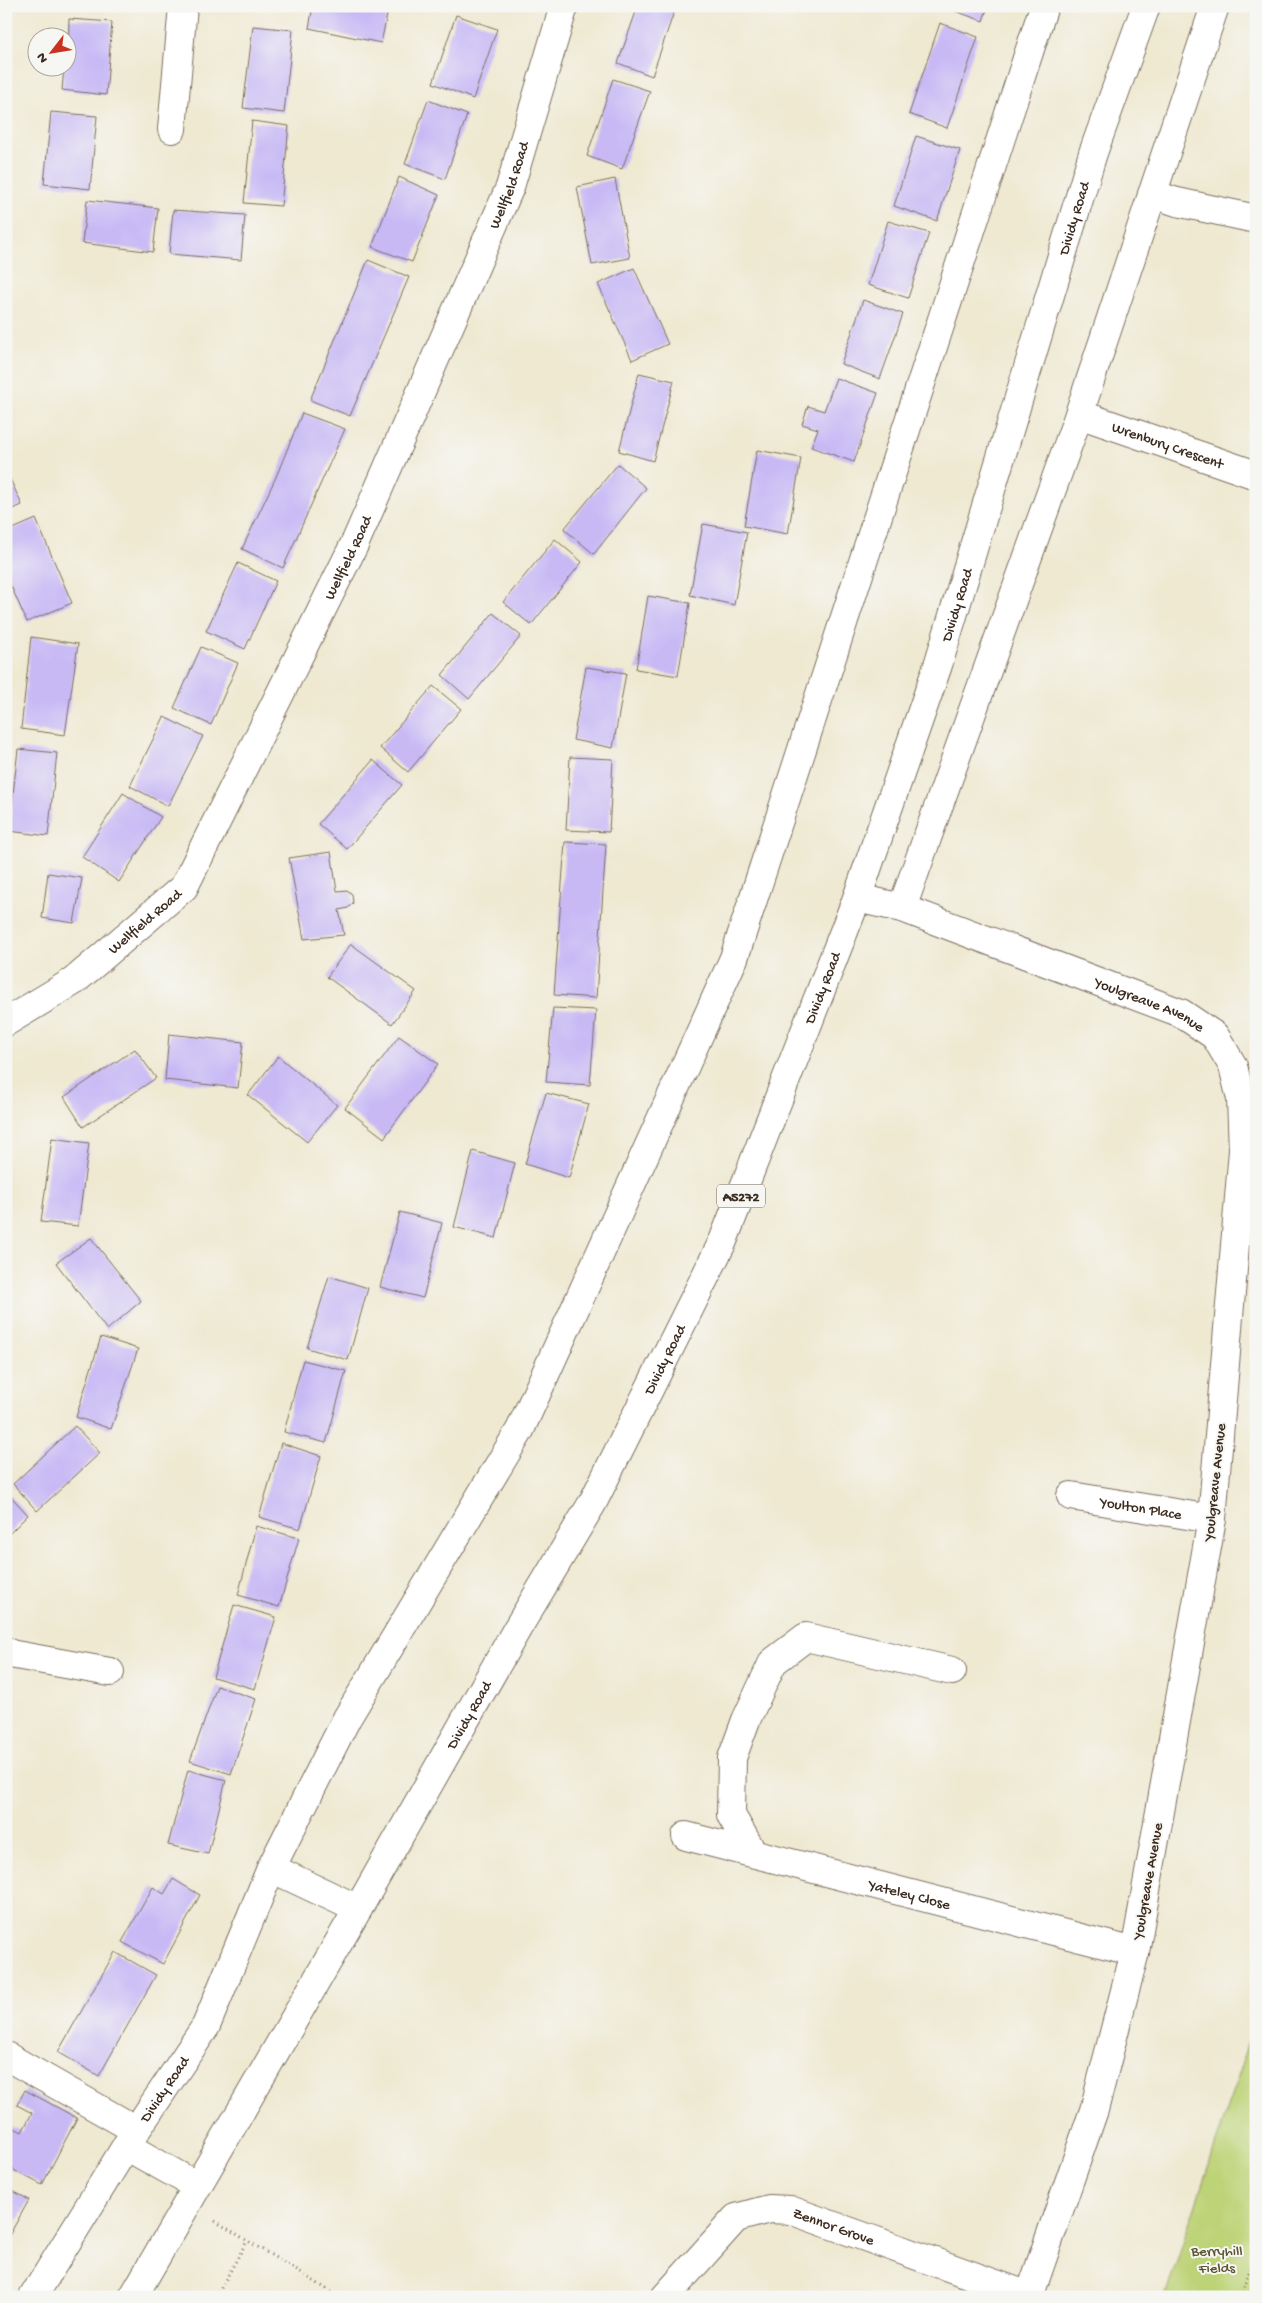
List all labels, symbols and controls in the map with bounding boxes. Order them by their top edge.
north arrow [28,28,78,78]
text: N [33,49,53,66]
street label: Wellfield Road [486,139,534,232]
street label: Dividy Road [1055,179,1095,258]
street label: Wrenbury Crescent [1109,419,1227,475]
street label: Wellfield Road [321,512,377,603]
street label: Dividy Road [938,565,978,645]
street label: Wellfield Road [105,885,187,959]
street label: Dividy Road [801,949,846,1028]
street label: Youlgreave Avenue [1090,974,1207,1037]
road number: A5272 [717,1184,765,1208]
street label: Dividy Road [641,1321,691,1399]
street label: Youlgreave Avenue [1201,1422,1231,1544]
street label: Youlton Place [1097,1494,1183,1525]
street label: Dividy Road [443,1677,497,1754]
street label: Youlgreave Avenue [1130,1821,1168,1943]
street label: Yateley Close [864,1876,952,1915]
street label: Dividy Road [137,2053,195,2127]
street label: Zennor Grove [790,2205,877,2251]
park label: Berryhill Fields [1190,2243,1243,2278]

